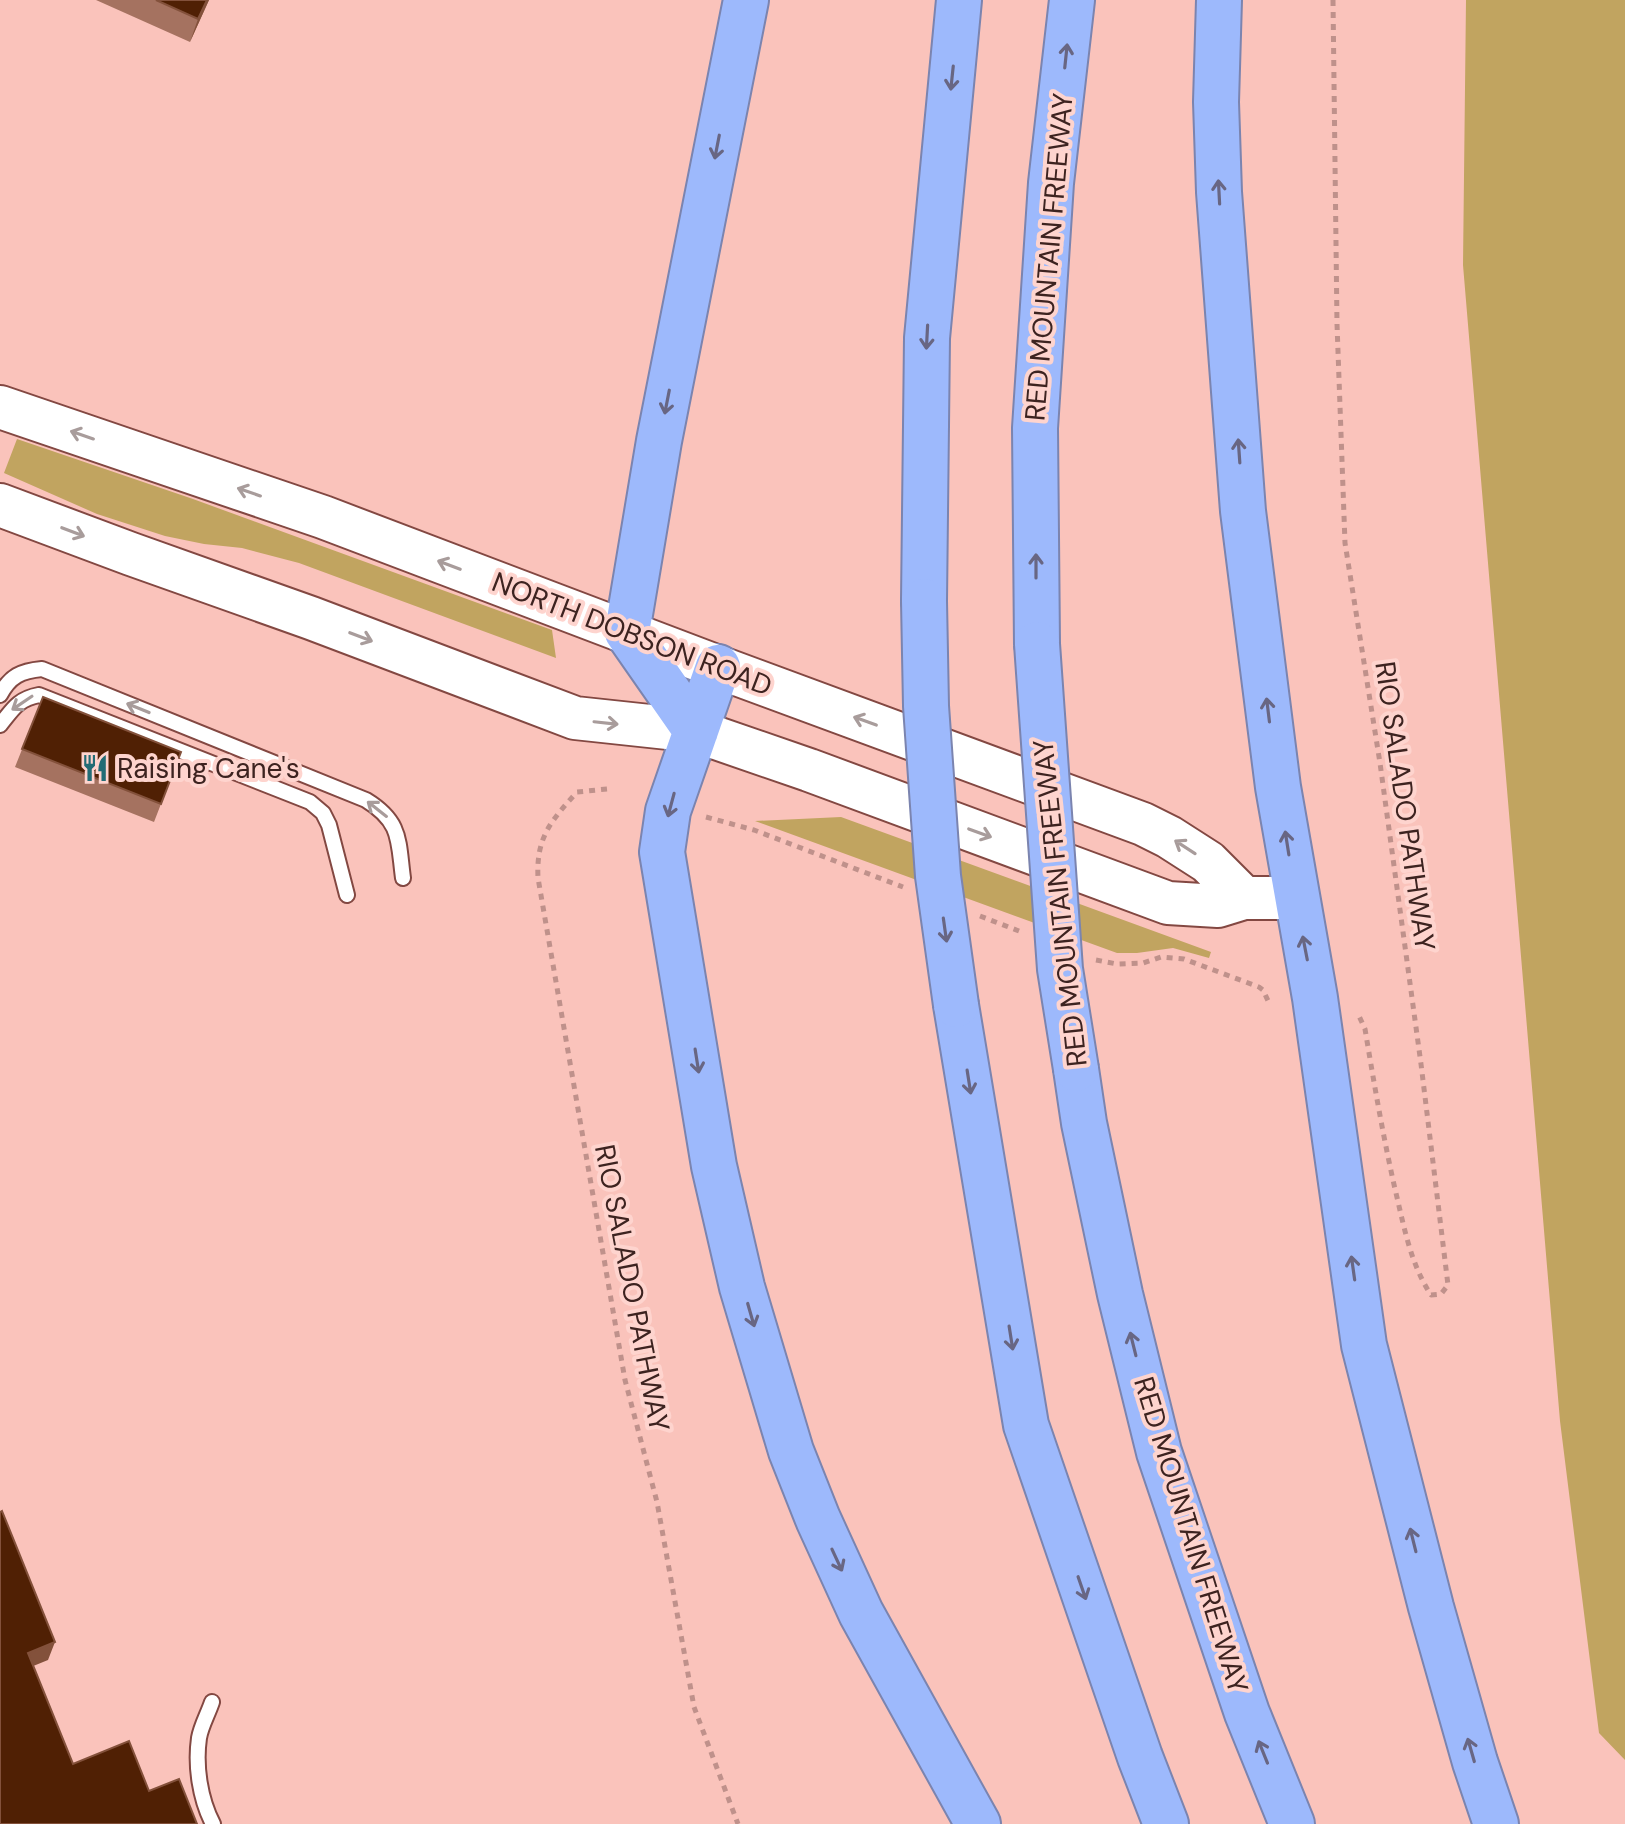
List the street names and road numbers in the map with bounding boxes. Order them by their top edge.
street label: RED MOUNTAIN FREEWAY [1016,92,1082,422]
street label: NORTH DOBSON ROAD [487,563,777,705]
street label: RIO SALADO PATHWAY [1366,659,1444,953]
street label: RED MOUNTAIN FREEWAY [1024,738,1096,1068]
street label: RIO SALADO PATHWAY [586,1141,678,1435]
street label: RED MOUNTAIN FREEWAY [1125,1372,1257,1698]

